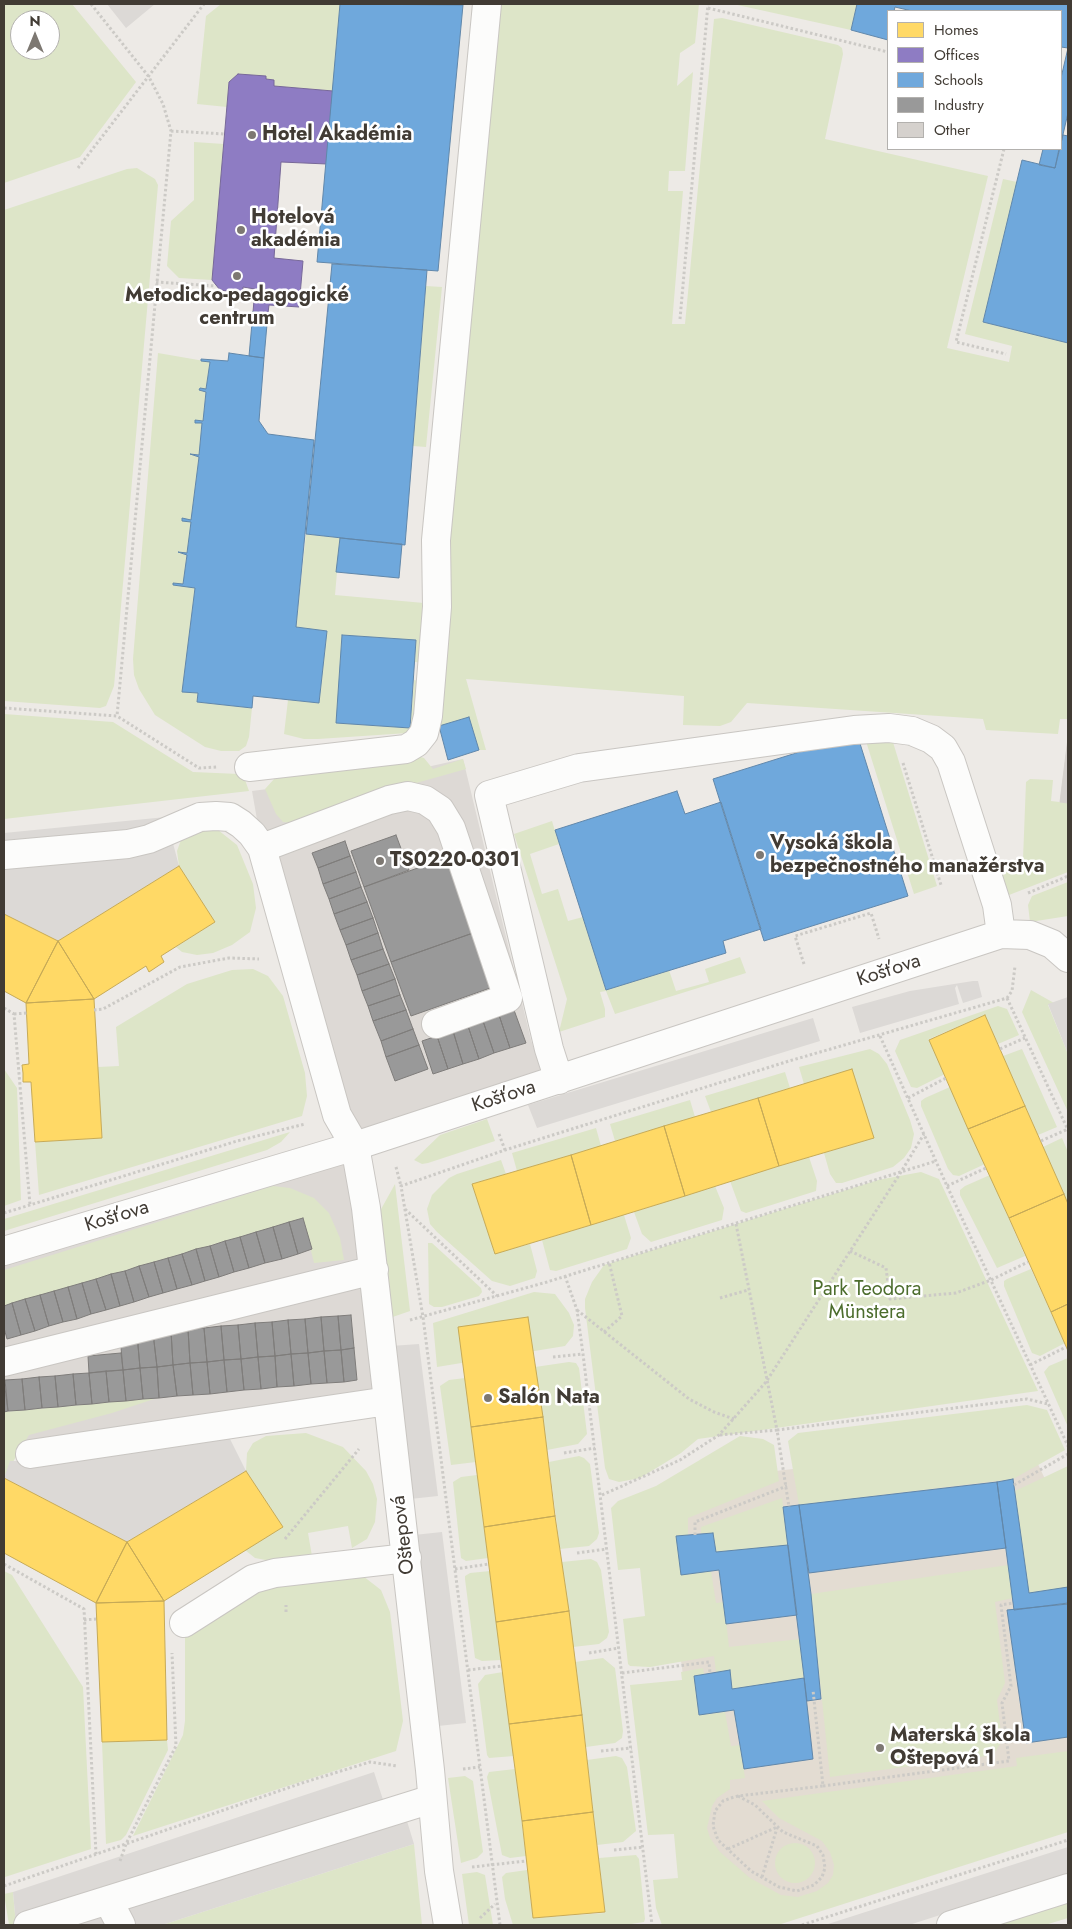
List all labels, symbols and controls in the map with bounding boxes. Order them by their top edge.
north arrow [10,10,60,60]
legend [887,10,1062,150]
text: N [29,11,41,31]
text: Homes [934,19,978,41]
text: Offices [934,44,979,66]
text: Schools [934,69,983,91]
text: Industry [934,94,984,116]
text: Other [934,119,970,141]
place label: Hotel Akadémia [262,123,412,147]
marker: Hotel Akadémia [246,129,258,141]
place label: Hotelová akadémia [251,206,341,253]
marker: Hotelová akadémia [235,224,247,236]
marker: Metodicko-pedagogické centrum [231,270,243,282]
place label: Metodicko-pedagogické centrum [125,284,349,331]
place label: Vysoká škola bezpečnostného manažérstva [770,832,1044,879]
place label: TS0220-0301 [390,849,520,873]
marker: Vysoká škola bezpečnostného manažérstva [754,849,766,861]
marker: TS0220-0301 [374,855,386,867]
street label: Košťova [854,949,924,993]
street label: Košťova [469,1075,539,1119]
street label: Košťova [82,1196,152,1238]
park label: Park Teodora Münstera [813,1278,921,1325]
place label: Salón Nata [498,1386,600,1410]
marker: Salón Nata [482,1392,494,1404]
street label: Oštepová [387,1494,421,1576]
place label: Materská škola Oštepová 1 [890,1724,1031,1771]
marker: Materská škola Oštepová 1 [874,1742,886,1754]

